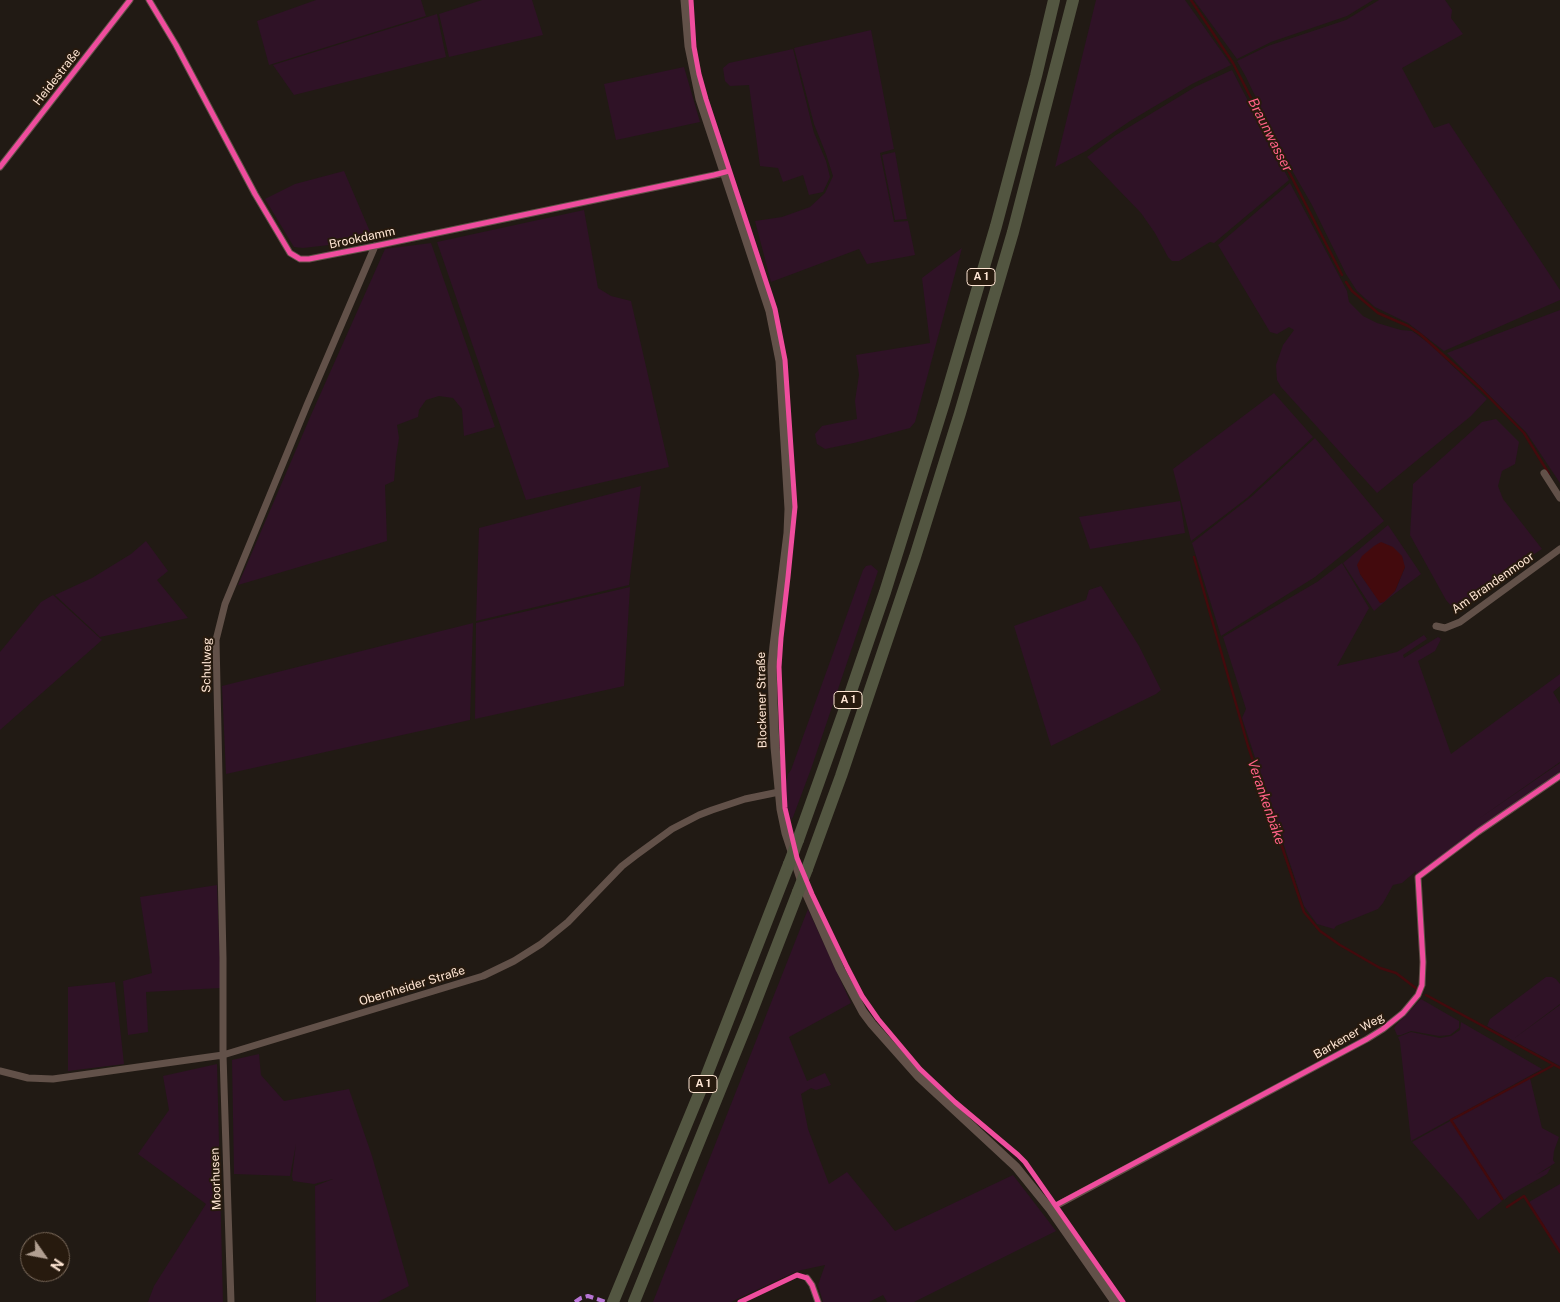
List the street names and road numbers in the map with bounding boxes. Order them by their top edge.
street label: Heidestraße [30,46,84,108]
street label: Brookdamm [328,224,396,252]
road number: A 1 [967,268,995,286]
street label: Am Brandenmoor [1449,549,1537,617]
street label: Schulweg [199,637,215,693]
street label: Blockener Straße [754,652,770,748]
road number: A 1 [834,692,862,708]
street label: Obernheider Straße [357,963,467,1009]
street label: Barkener Weg [1311,1010,1387,1062]
road number: A 1 [689,1076,717,1092]
street label: Moorhusen [208,1148,224,1210]

